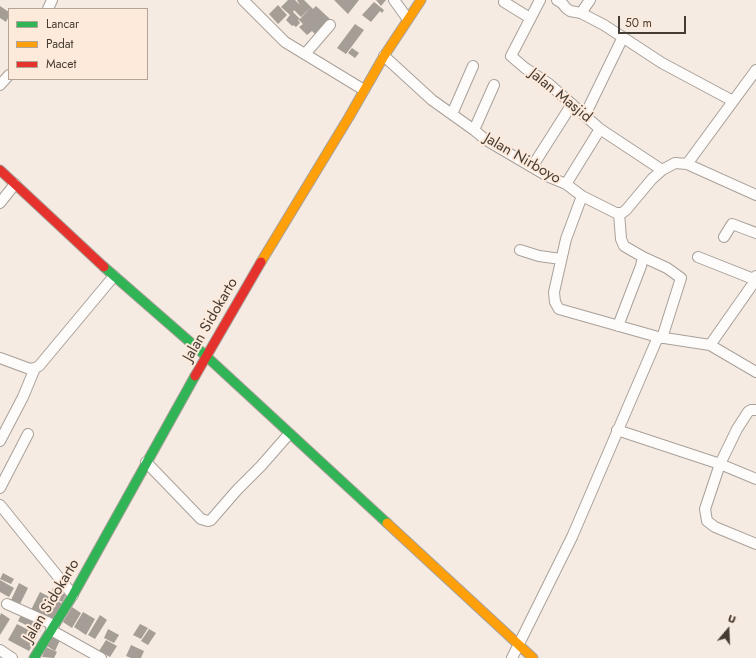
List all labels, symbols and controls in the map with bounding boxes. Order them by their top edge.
legend [8,8,148,80]
scale bar [620,8,688,34]
text: 50 m [625,14,652,32]
text: Lancar [46,15,79,33]
text: Padat [46,35,73,53]
text: Macet [46,55,76,73]
street label: Jalan Masjid [525,65,595,127]
street label: Jalan Nirboyo [480,130,564,188]
street label: Jalan Sidokarto [180,275,242,365]
street label: Jalan Sidokarto [20,556,84,646]
north arrow [708,610,748,650]
text: U [726,610,738,627]

